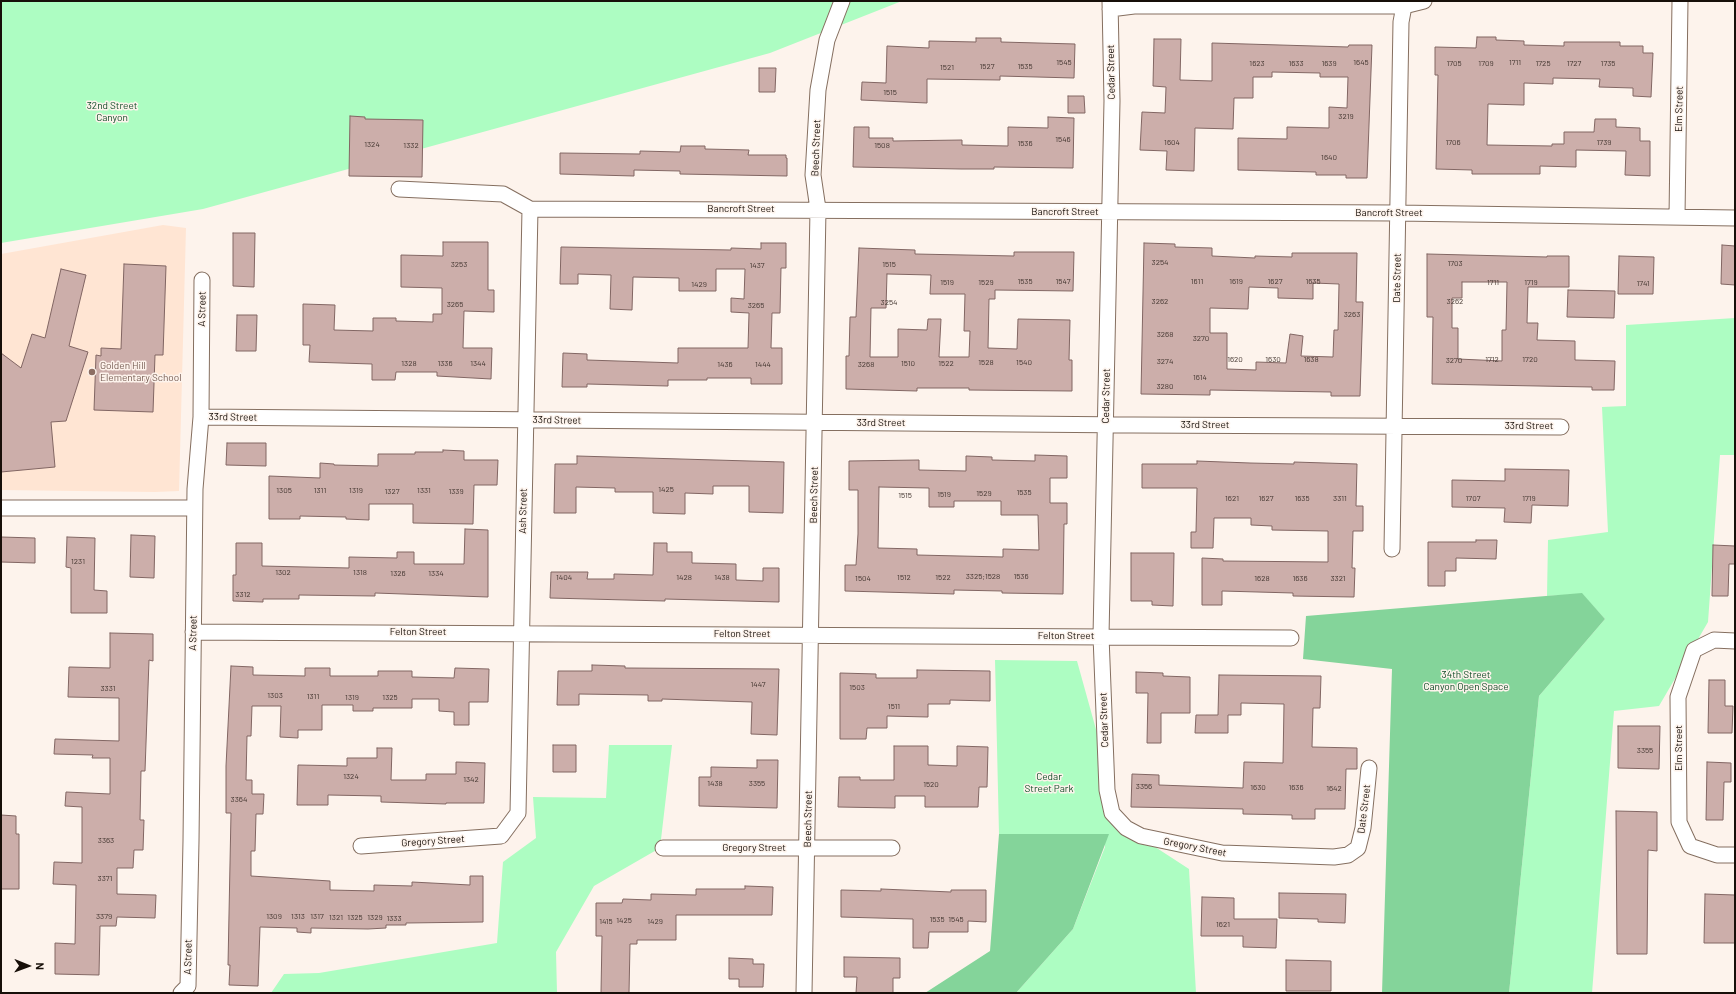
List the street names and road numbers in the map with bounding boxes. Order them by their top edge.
street label: Cedar Street [1105,44,1117,100]
street label: Elm Street [1673,86,1685,132]
street label: Beech Street [809,119,823,177]
street label: Bancroft Street [707,203,775,215]
street label: Bancroft Street [1031,206,1099,218]
street label: Bancroft Street [1355,207,1423,219]
street label: Date Street [1391,253,1403,303]
street label: A Street [196,291,208,327]
street label: Cedar Street [1100,368,1112,424]
street label: 33rd Street [209,411,257,423]
street label: 33rd Street [533,414,581,426]
street label: 33rd Street [857,417,905,429]
street label: 33rd Street [1181,419,1229,431]
street label: 33rd Street [1505,420,1553,432]
street label: Beech Street [808,466,820,524]
street label: Ash Street [517,488,529,534]
street label: A Street [187,615,199,651]
street label: Felton Street [390,626,446,638]
street label: Felton Street [714,628,770,640]
street label: Felton Street [1038,630,1094,642]
street label: Cedar Street [1097,692,1111,748]
street label: Elm Street [1673,725,1685,771]
street label: Date Street [1355,784,1373,834]
street label: Beech Street [802,790,814,848]
street label: Gregory Street [401,833,465,849]
street label: Gregory Street [1163,835,1227,859]
street label: Gregory Street [722,842,786,854]
street label: A Street [182,939,194,975]

